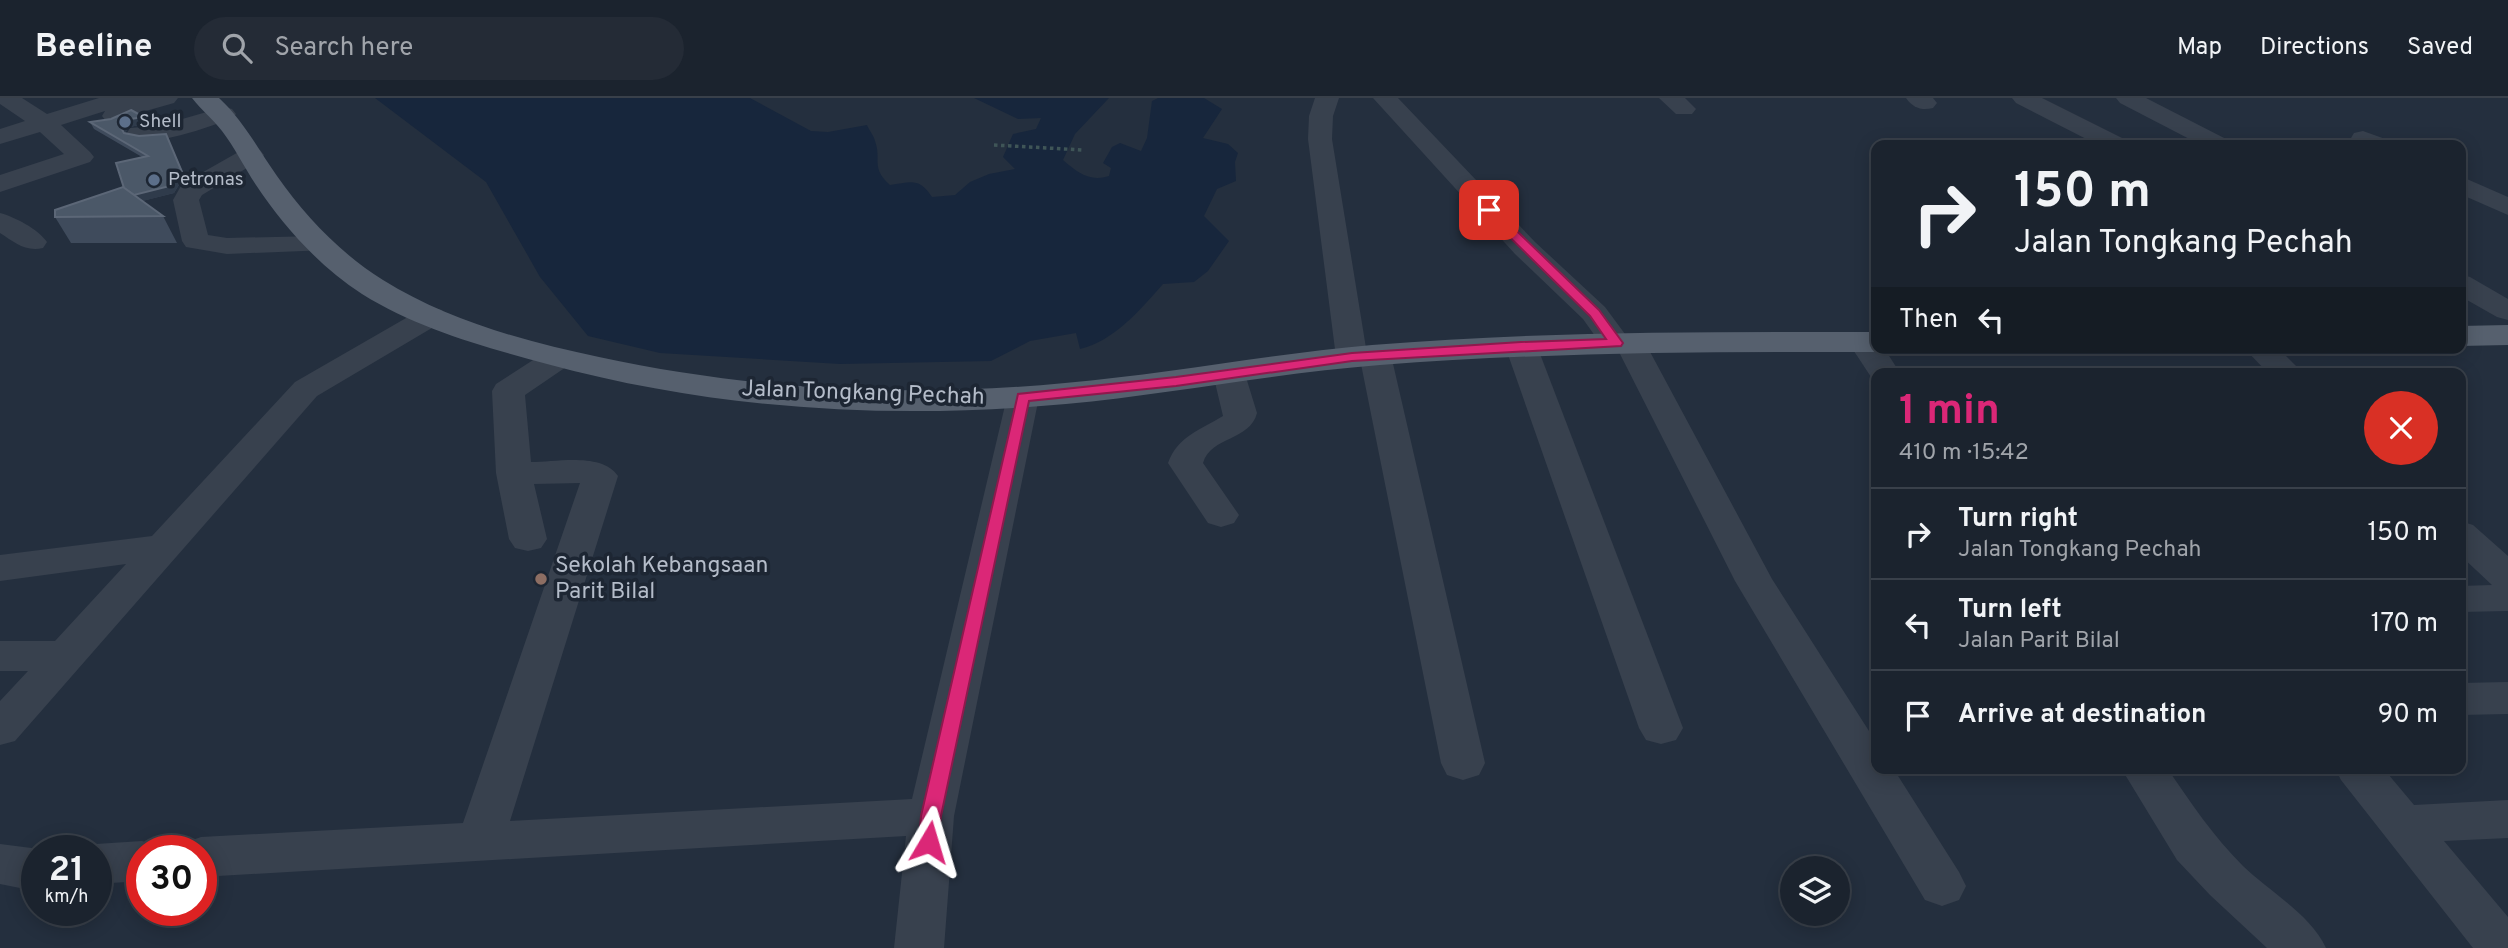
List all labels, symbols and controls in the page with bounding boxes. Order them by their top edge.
search box [194,17,684,80]
text: Beeline [35,27,152,69]
icon: search [218,29,256,67]
text: Search here [274,32,413,65]
text: Map [2177,33,2222,63]
text: Directions [2260,33,2369,63]
text: Saved [2407,33,2473,63]
place label: Shell [139,110,182,134]
marker: Shell [117,114,133,130]
text: 150 m [2014,163,2151,225]
place label: Petronas [168,168,244,192]
icon: right [1899,168,1990,259]
marker: Petronas [146,172,162,188]
pin [1459,180,1519,240]
icon: arrive [1470,191,1508,229]
text: Jalan Tongkang Pechah [2014,224,2353,264]
icon: left [1972,301,2010,339]
text: Then [1899,304,1958,337]
street label: Jalan Tongkang Pechah [741,375,985,413]
text: 1 min [1899,386,2000,439]
button: close [2364,391,2438,465]
text: 410 m · 15:42 [1899,439,2029,468]
text: Turn right [1958,503,2078,536]
icon: right [1899,515,1937,553]
text: 150 m [2367,517,2438,550]
text: Jalan Tongkang Pechah [1958,536,2201,565]
place label: Sekolah Kebangsaan Parit Bilal [555,552,769,607]
marker: Sekolah Kebangsaan Parit Bilal [533,571,549,587]
text: Turn left [1958,594,2062,627]
icon: left [1899,606,1937,644]
text: 170 m [2371,608,2438,641]
text: Jalan Parit Bilal [1958,627,2120,656]
icon: arrive [1899,697,1937,735]
text: Arrive at destination [1958,699,2206,732]
text: 90 m [2378,699,2438,732]
position arrow [892,805,966,879]
speed limit sign: 30 [126,835,217,926]
text: 21 [49,849,84,893]
map controls [1780,856,1850,926]
button: layers [1780,856,1850,926]
text: km/h [45,886,88,909]

